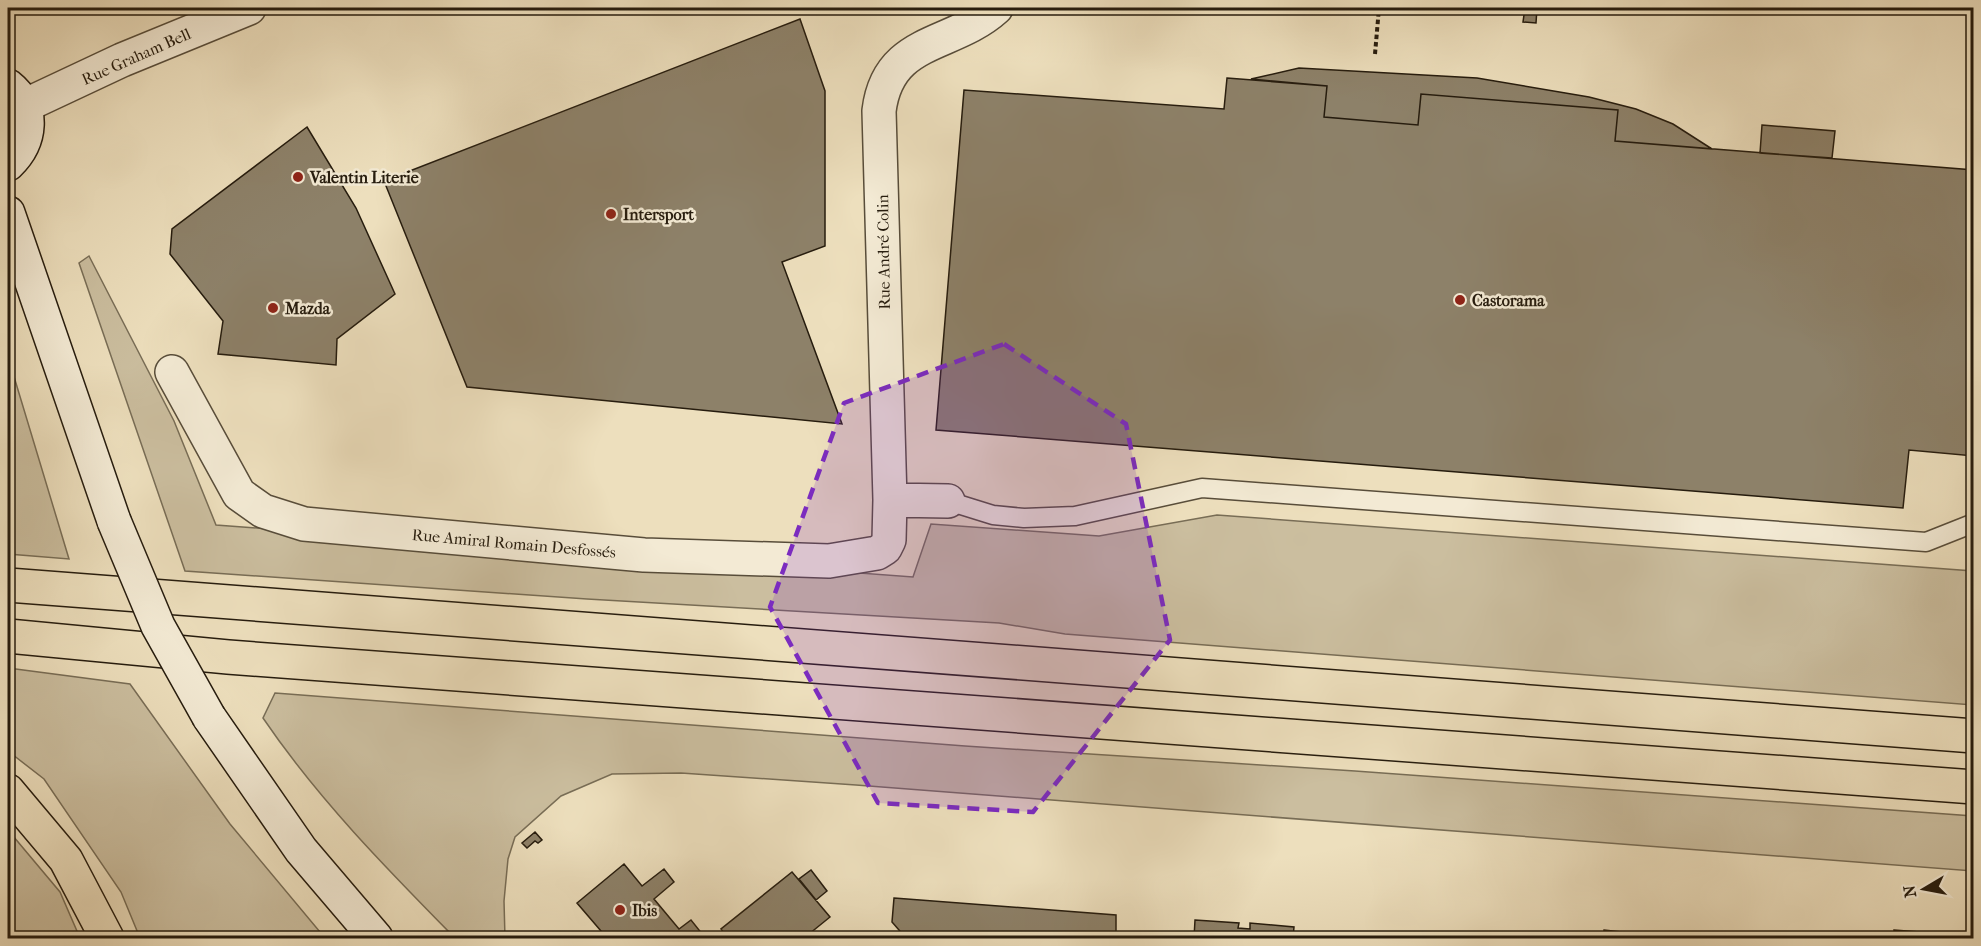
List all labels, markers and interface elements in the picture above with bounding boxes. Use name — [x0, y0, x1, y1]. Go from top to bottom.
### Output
street label: Rue Graham Bell — [79, 24, 194, 89]
place label: Valentin Literie — [309, 168, 419, 187]
marker: Valentin Literie — [291, 170, 305, 184]
street label: Rue André Colin — [873, 194, 894, 310]
place label: Intersport — [623, 205, 694, 225]
marker: Intersport — [604, 207, 618, 221]
place label: Castorama — [1472, 291, 1545, 310]
marker: Castorama — [1453, 293, 1467, 307]
place label: Mazda — [284, 299, 331, 318]
marker: Mazda — [266, 301, 280, 315]
street label: Rue Amiral Romain Desfossés — [411, 525, 617, 562]
north arrow — [1894, 859, 1954, 919]
text: N — [1899, 883, 1920, 899]
place label: Ibis — [632, 901, 657, 920]
marker: Ibis — [613, 903, 627, 917]

